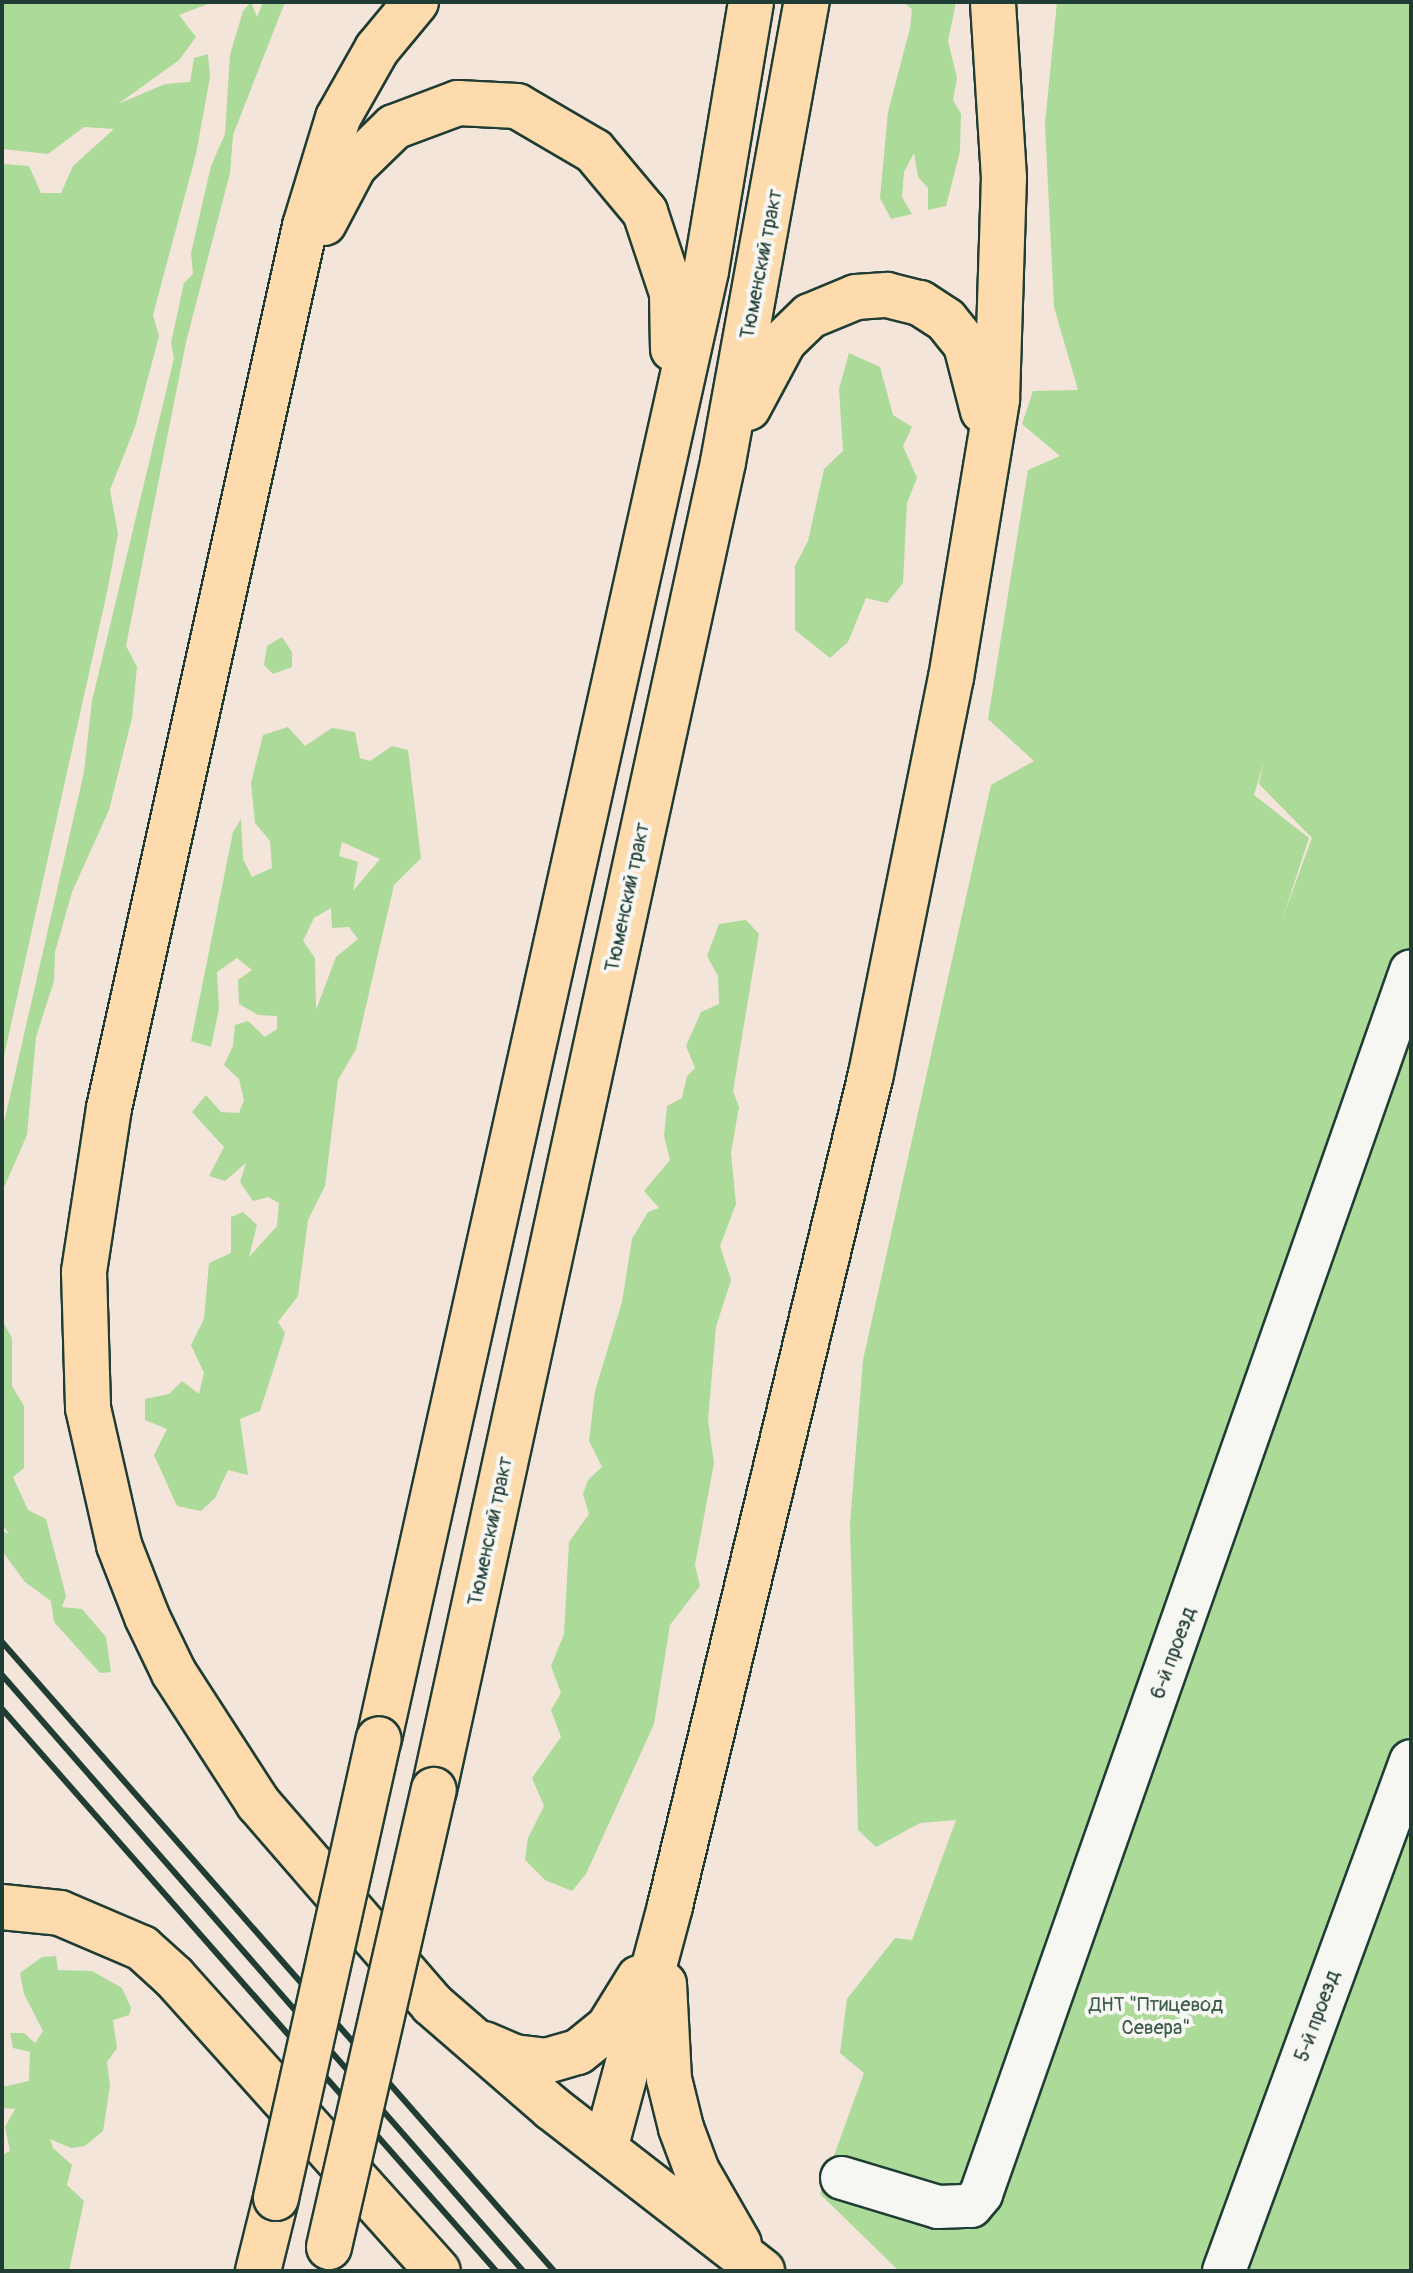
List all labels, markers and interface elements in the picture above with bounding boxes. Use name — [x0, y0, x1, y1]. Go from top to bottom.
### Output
street label: Тюменский тракт — [735, 187, 787, 341]
street label: Тюменский тракт — [599, 820, 655, 974]
street label: Тюменский тракт — [462, 1454, 518, 1608]
street label: 6-й проезд — [1145, 1604, 1201, 1702]
street label: 5-й проезд — [1289, 1967, 1345, 2065]
park label: ДНТ "Птицевод Севера" — [1089, 1993, 1223, 2040]

